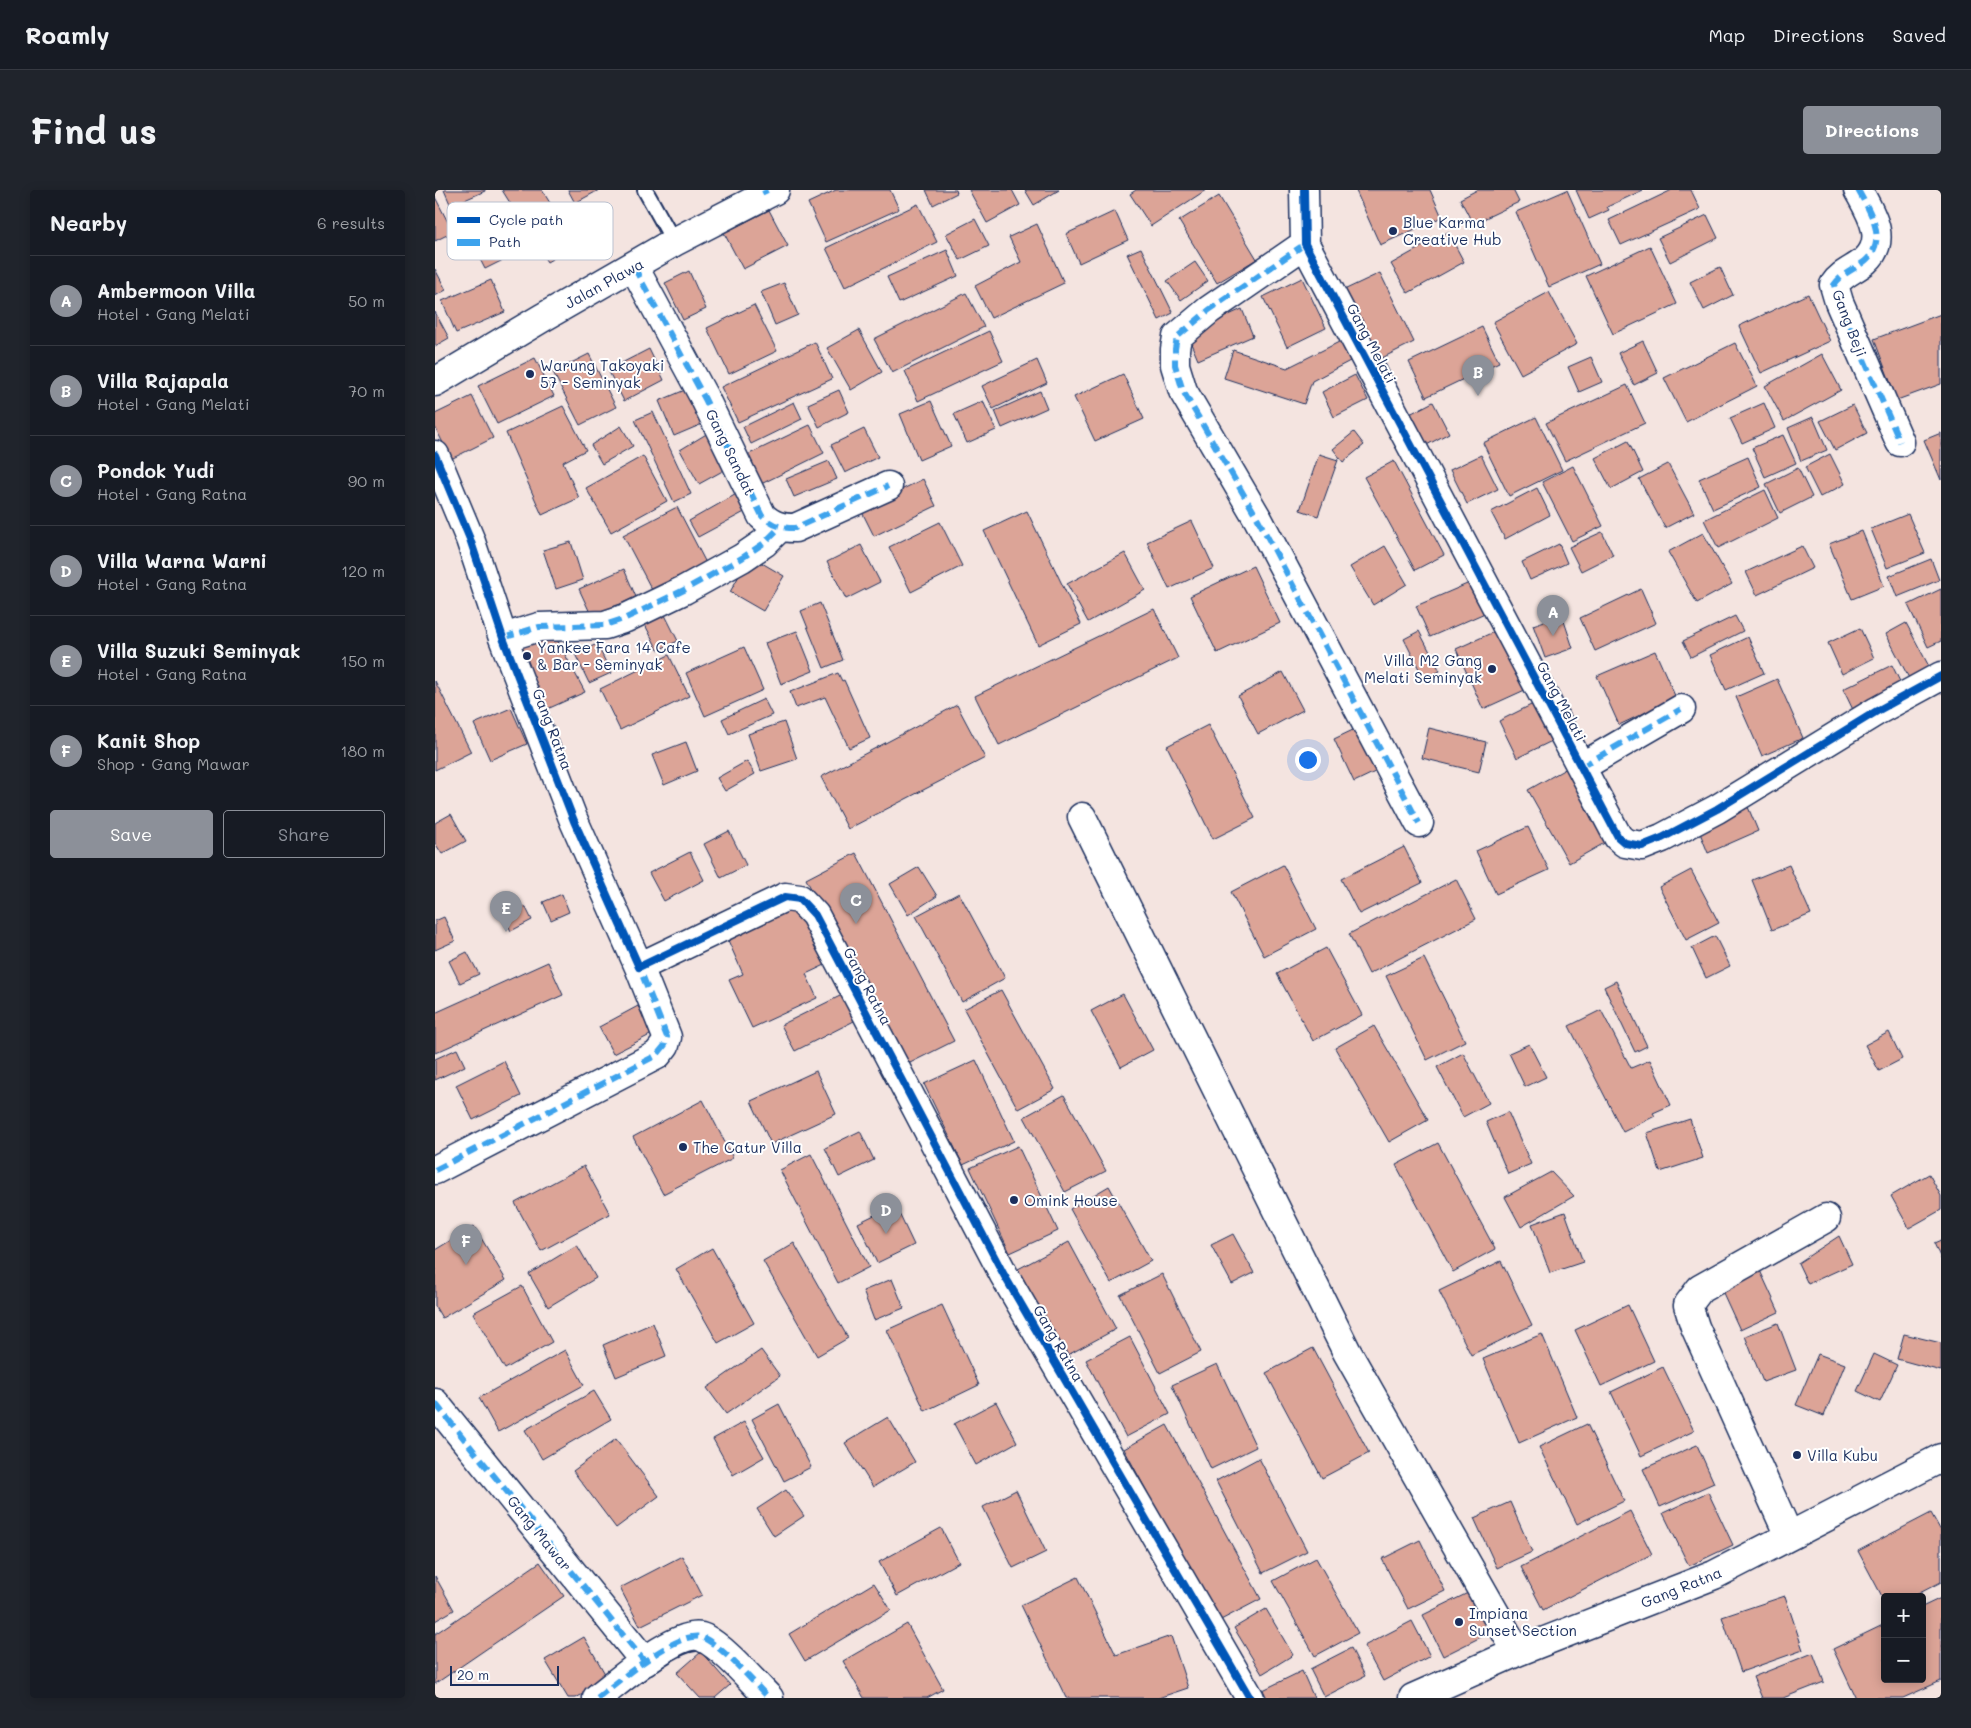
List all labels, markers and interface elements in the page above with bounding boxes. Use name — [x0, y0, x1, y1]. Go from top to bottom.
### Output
text: Roamly — [25, 19, 109, 50]
text: Map — [1708, 23, 1745, 47]
text: Directions — [1773, 23, 1865, 47]
text: Saved — [1893, 23, 1946, 47]
button: Directions — [1803, 106, 1941, 154]
text: Find us — [30, 107, 157, 153]
legend — [447, 202, 613, 260]
text: Nearby — [50, 209, 127, 236]
text: Cycle path — [489, 210, 563, 229]
text: 6 results — [317, 212, 385, 233]
place label: Blue Karma Creative Hub — [1403, 212, 1502, 249]
marker: Blue Karma Creative Hub — [1387, 225, 1399, 237]
text: Path — [489, 232, 520, 251]
street label: Jalan Plawa — [561, 253, 647, 313]
text: Ambermoon Villa — [97, 278, 255, 303]
street label: Gang Beji — [1828, 287, 1872, 359]
text: A — [60, 290, 72, 311]
text: 50 m — [348, 290, 385, 311]
street label: Gang Melati — [1343, 300, 1401, 386]
text: Hotel · Gang Melati — [97, 303, 250, 324]
place label: Warung Takoyaki 57 - Seminyak — [540, 355, 664, 392]
pin: B — [1462, 355, 1494, 396]
text: Villa Rajapala — [97, 368, 229, 393]
marker: Warung Takoyaki 57 - Seminyak — [524, 368, 536, 380]
text: B — [61, 380, 71, 401]
text: 70 m — [348, 380, 385, 401]
text: Hotel · Gang Melati — [97, 393, 250, 414]
street label: Gang Sandat — [701, 405, 761, 499]
text: Pondok Yudi — [97, 458, 215, 483]
text: C — [60, 470, 72, 491]
text: 90 m — [348, 470, 385, 491]
text: Hotel · Gang Ratna — [97, 483, 247, 504]
text: Villa Warna Warni — [97, 548, 267, 573]
text: D — [60, 560, 72, 581]
text: 120 m — [341, 560, 385, 581]
text: Hotel · Gang Ratna — [97, 573, 247, 594]
pin: A — [1537, 595, 1569, 636]
place label: Yankee Fara 14 Cafe & Bar - Seminyak — [537, 637, 691, 674]
text: Villa Suzuki Seminyak — [97, 638, 301, 663]
text: E — [61, 650, 71, 671]
text: 150 m — [341, 650, 385, 671]
marker: Yankee Fara 14 Cafe & Bar - Seminyak — [521, 650, 533, 662]
place label: Villa M2 Gang Melati Seminyak — [1364, 650, 1482, 687]
street label: Gang Melati — [1533, 658, 1591, 744]
text: Hotel · Gang Ratna — [97, 663, 247, 684]
marker: Villa M2 Gang Melati Seminyak — [1486, 663, 1498, 675]
street label: Gang Ratna — [528, 686, 578, 772]
text: Kanit Shop — [97, 728, 200, 753]
text: F — [61, 740, 71, 761]
text: 180 m — [340, 740, 385, 761]
your location — [1295, 747, 1321, 773]
text: Shop · Gang Mawar — [97, 753, 250, 774]
button: Save — [50, 810, 213, 858]
button: Share — [223, 810, 385, 858]
pin: C — [840, 883, 872, 924]
pin: E — [490, 891, 522, 932]
street label: Gang Ratna — [839, 944, 897, 1028]
place label: The Catur Villa — [693, 1137, 802, 1157]
marker: The Catur Villa — [677, 1141, 689, 1153]
place label: Omink House — [1024, 1190, 1118, 1210]
pin: D — [870, 1193, 902, 1234]
marker: Omink House — [1008, 1194, 1020, 1206]
pin: F — [450, 1224, 482, 1265]
street label: Gang Ratna — [1029, 1301, 1089, 1385]
place label: Villa Kubu — [1807, 1445, 1878, 1465]
marker: Villa Kubu — [1791, 1449, 1803, 1461]
street label: Gang Mawar — [503, 1491, 577, 1575]
street label: Gang Ratna — [1638, 1562, 1724, 1612]
map controls — [1881, 1593, 1926, 1683]
button: + — [1881, 1593, 1926, 1638]
place label: Impiana Sunset Section — [1469, 1603, 1577, 1640]
marker: Impiana Sunset Section — [1453, 1616, 1465, 1628]
button: − — [1881, 1638, 1926, 1683]
scale bar — [450, 1663, 559, 1686]
text: 20 m — [457, 1665, 489, 1684]

